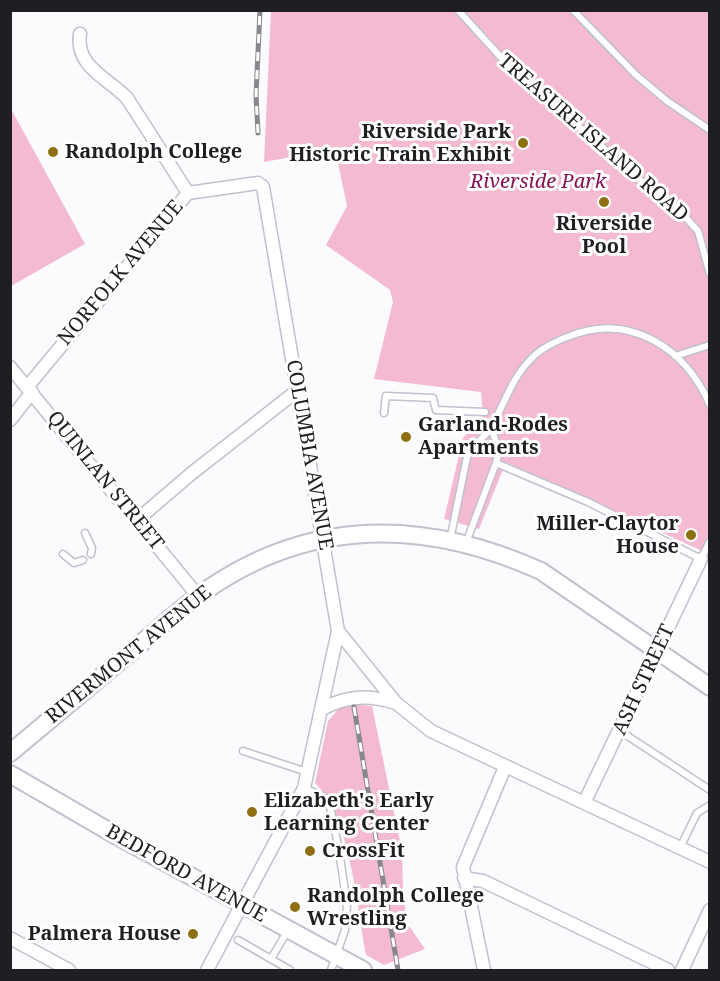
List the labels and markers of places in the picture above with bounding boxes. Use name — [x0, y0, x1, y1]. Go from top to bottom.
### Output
place label: Riverside Park Historic Train Exhibit — [289, 120, 511, 167]
marker: Riverside Park Historic Train Exhibit — [516, 136, 530, 150]
place label: Randolph College — [65, 140, 242, 164]
marker: Randolph College — [46, 145, 60, 159]
marker: Riverside Pool — [597, 195, 611, 209]
place label: Riverside Pool — [556, 212, 652, 259]
place label: Garland-Rodes Apartments — [418, 413, 568, 460]
marker: Garland-Rodes Apartments — [399, 430, 413, 444]
place label: Miller-Claytor House — [536, 512, 679, 559]
marker: Miller-Claytor House — [684, 528, 698, 542]
place label: Elizabeth's Early Learning Center — [264, 789, 434, 836]
marker: Elizabeth's Early Learning Center — [245, 805, 259, 819]
place label: CrossFit — [322, 839, 405, 863]
marker: CrossFit — [303, 844, 317, 858]
place label: Randolph College Wrestling — [307, 884, 484, 931]
marker: Randolph College Wrestling — [288, 900, 302, 914]
place label: Palmera House — [28, 922, 181, 946]
marker: Palmera House — [186, 927, 200, 941]

